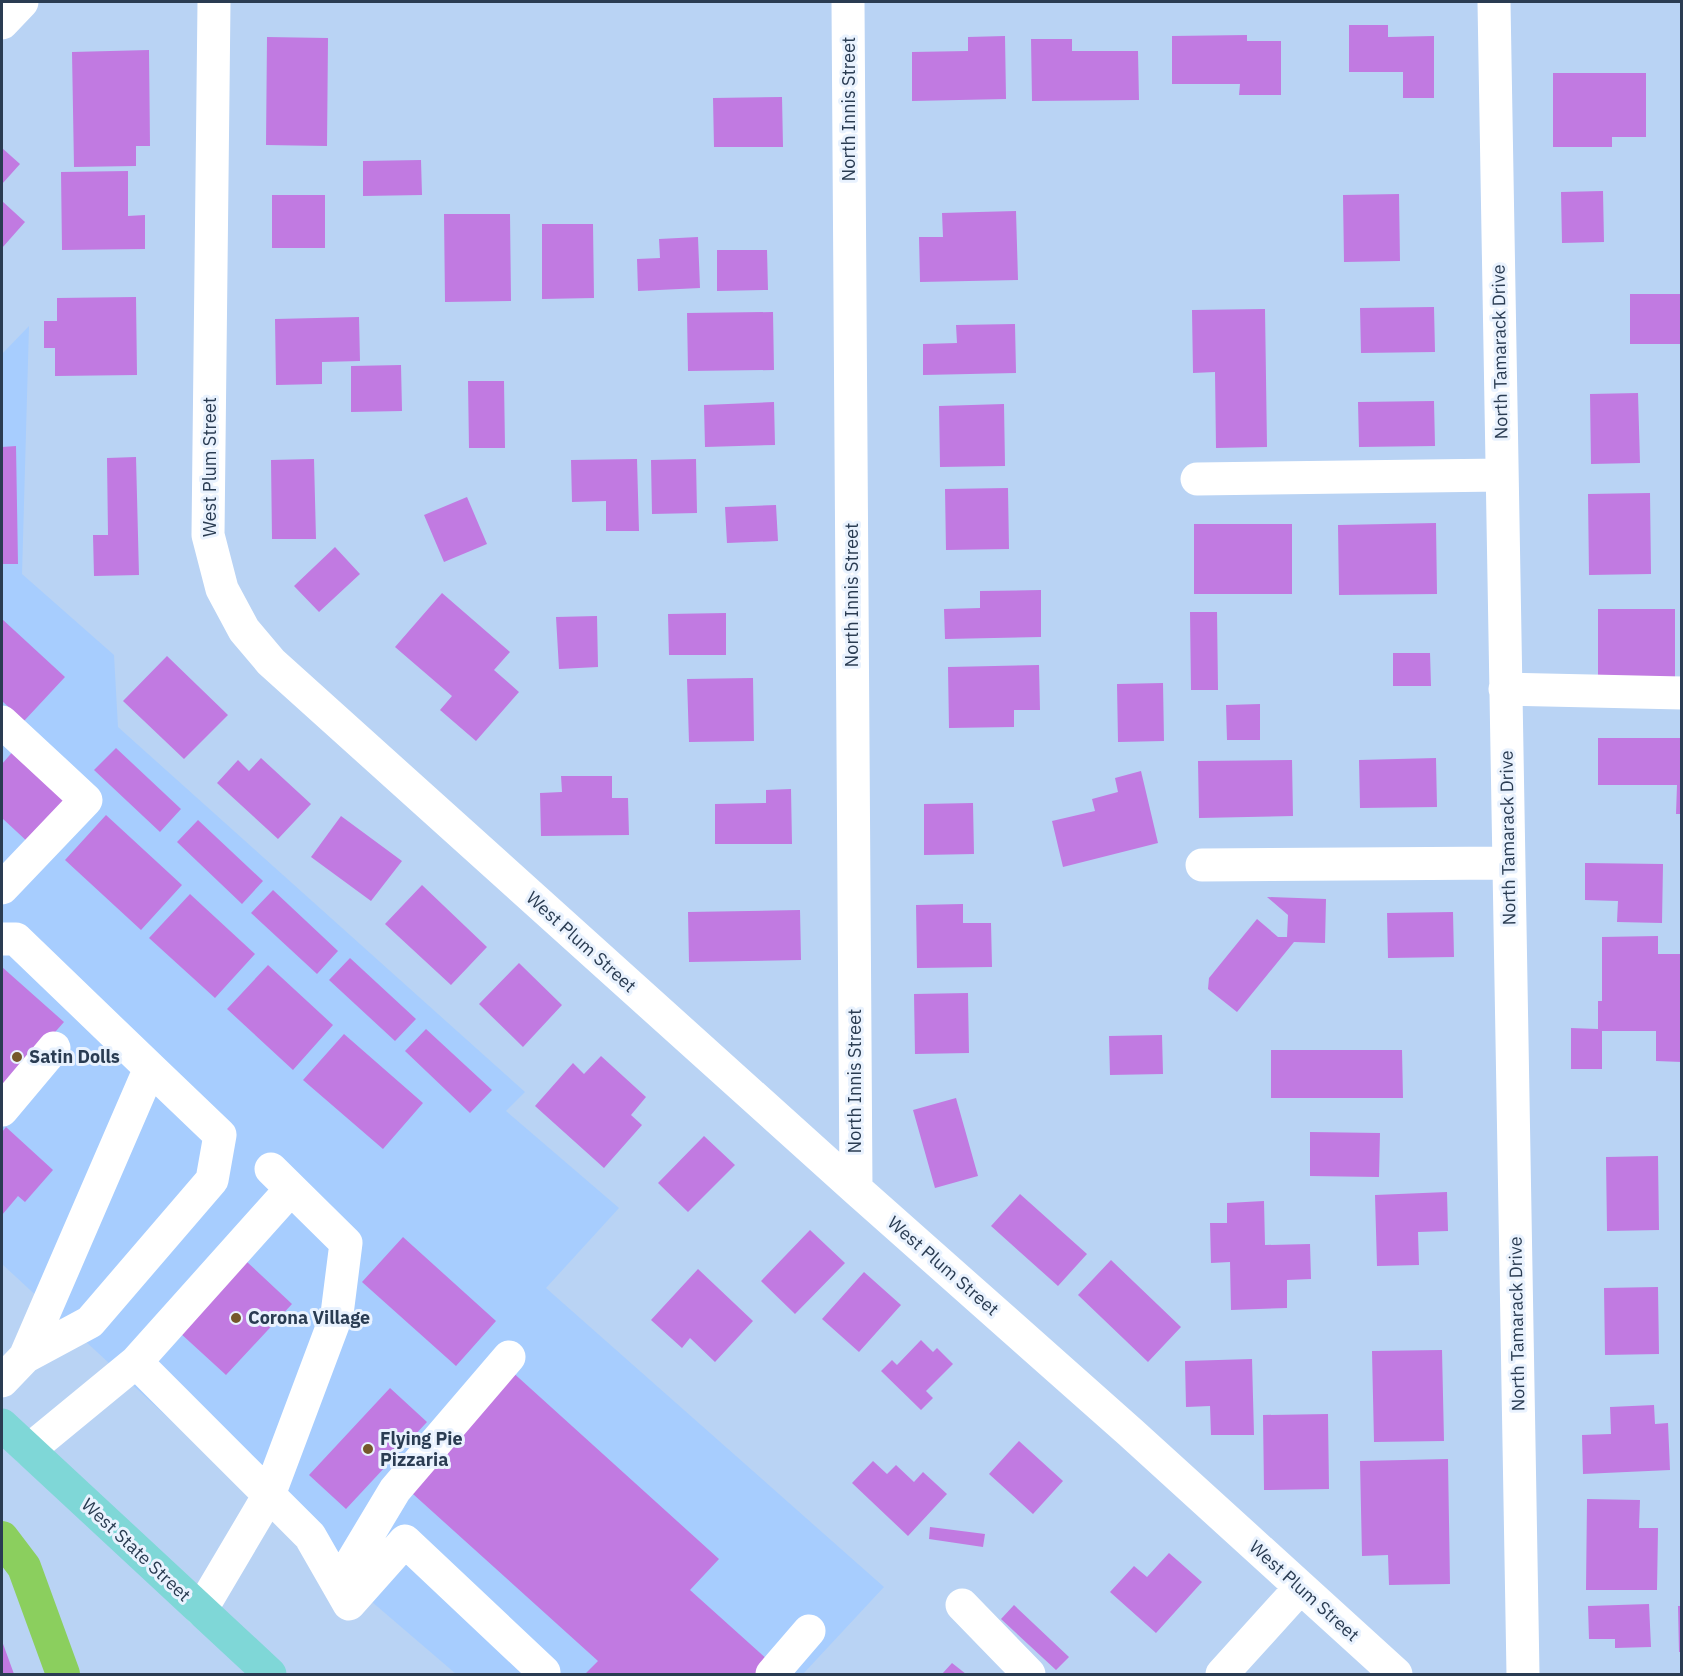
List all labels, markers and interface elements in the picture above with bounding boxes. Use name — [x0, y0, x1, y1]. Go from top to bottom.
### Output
street label: North Innis Street — [837, 37, 860, 181]
street label: North Tamarack Drive — [1486, 264, 1513, 440]
street label: West Plum Street — [198, 397, 221, 537]
street label: North Innis Street — [840, 523, 863, 667]
street label: North Tamarack Drive — [1494, 750, 1521, 926]
street label: West Plum Street — [522, 886, 641, 997]
street label: North Innis Street — [843, 1009, 866, 1153]
place label: Satin Dolls — [29, 1045, 120, 1068]
marker: Satin Dolls — [10, 1050, 24, 1064]
street label: West Plum Street — [883, 1211, 1004, 1320]
street label: North Tamarack Drive — [1503, 1236, 1530, 1412]
place label: Corona Village — [248, 1306, 370, 1329]
marker: Corona Village — [229, 1311, 243, 1325]
place label: Flying Pie Pizzaria — [380, 1427, 463, 1471]
marker: Flying Pie Pizzaria — [361, 1442, 375, 1456]
street label: West State Street — [77, 1493, 196, 1606]
street label: West Plum Street — [1245, 1535, 1364, 1646]

